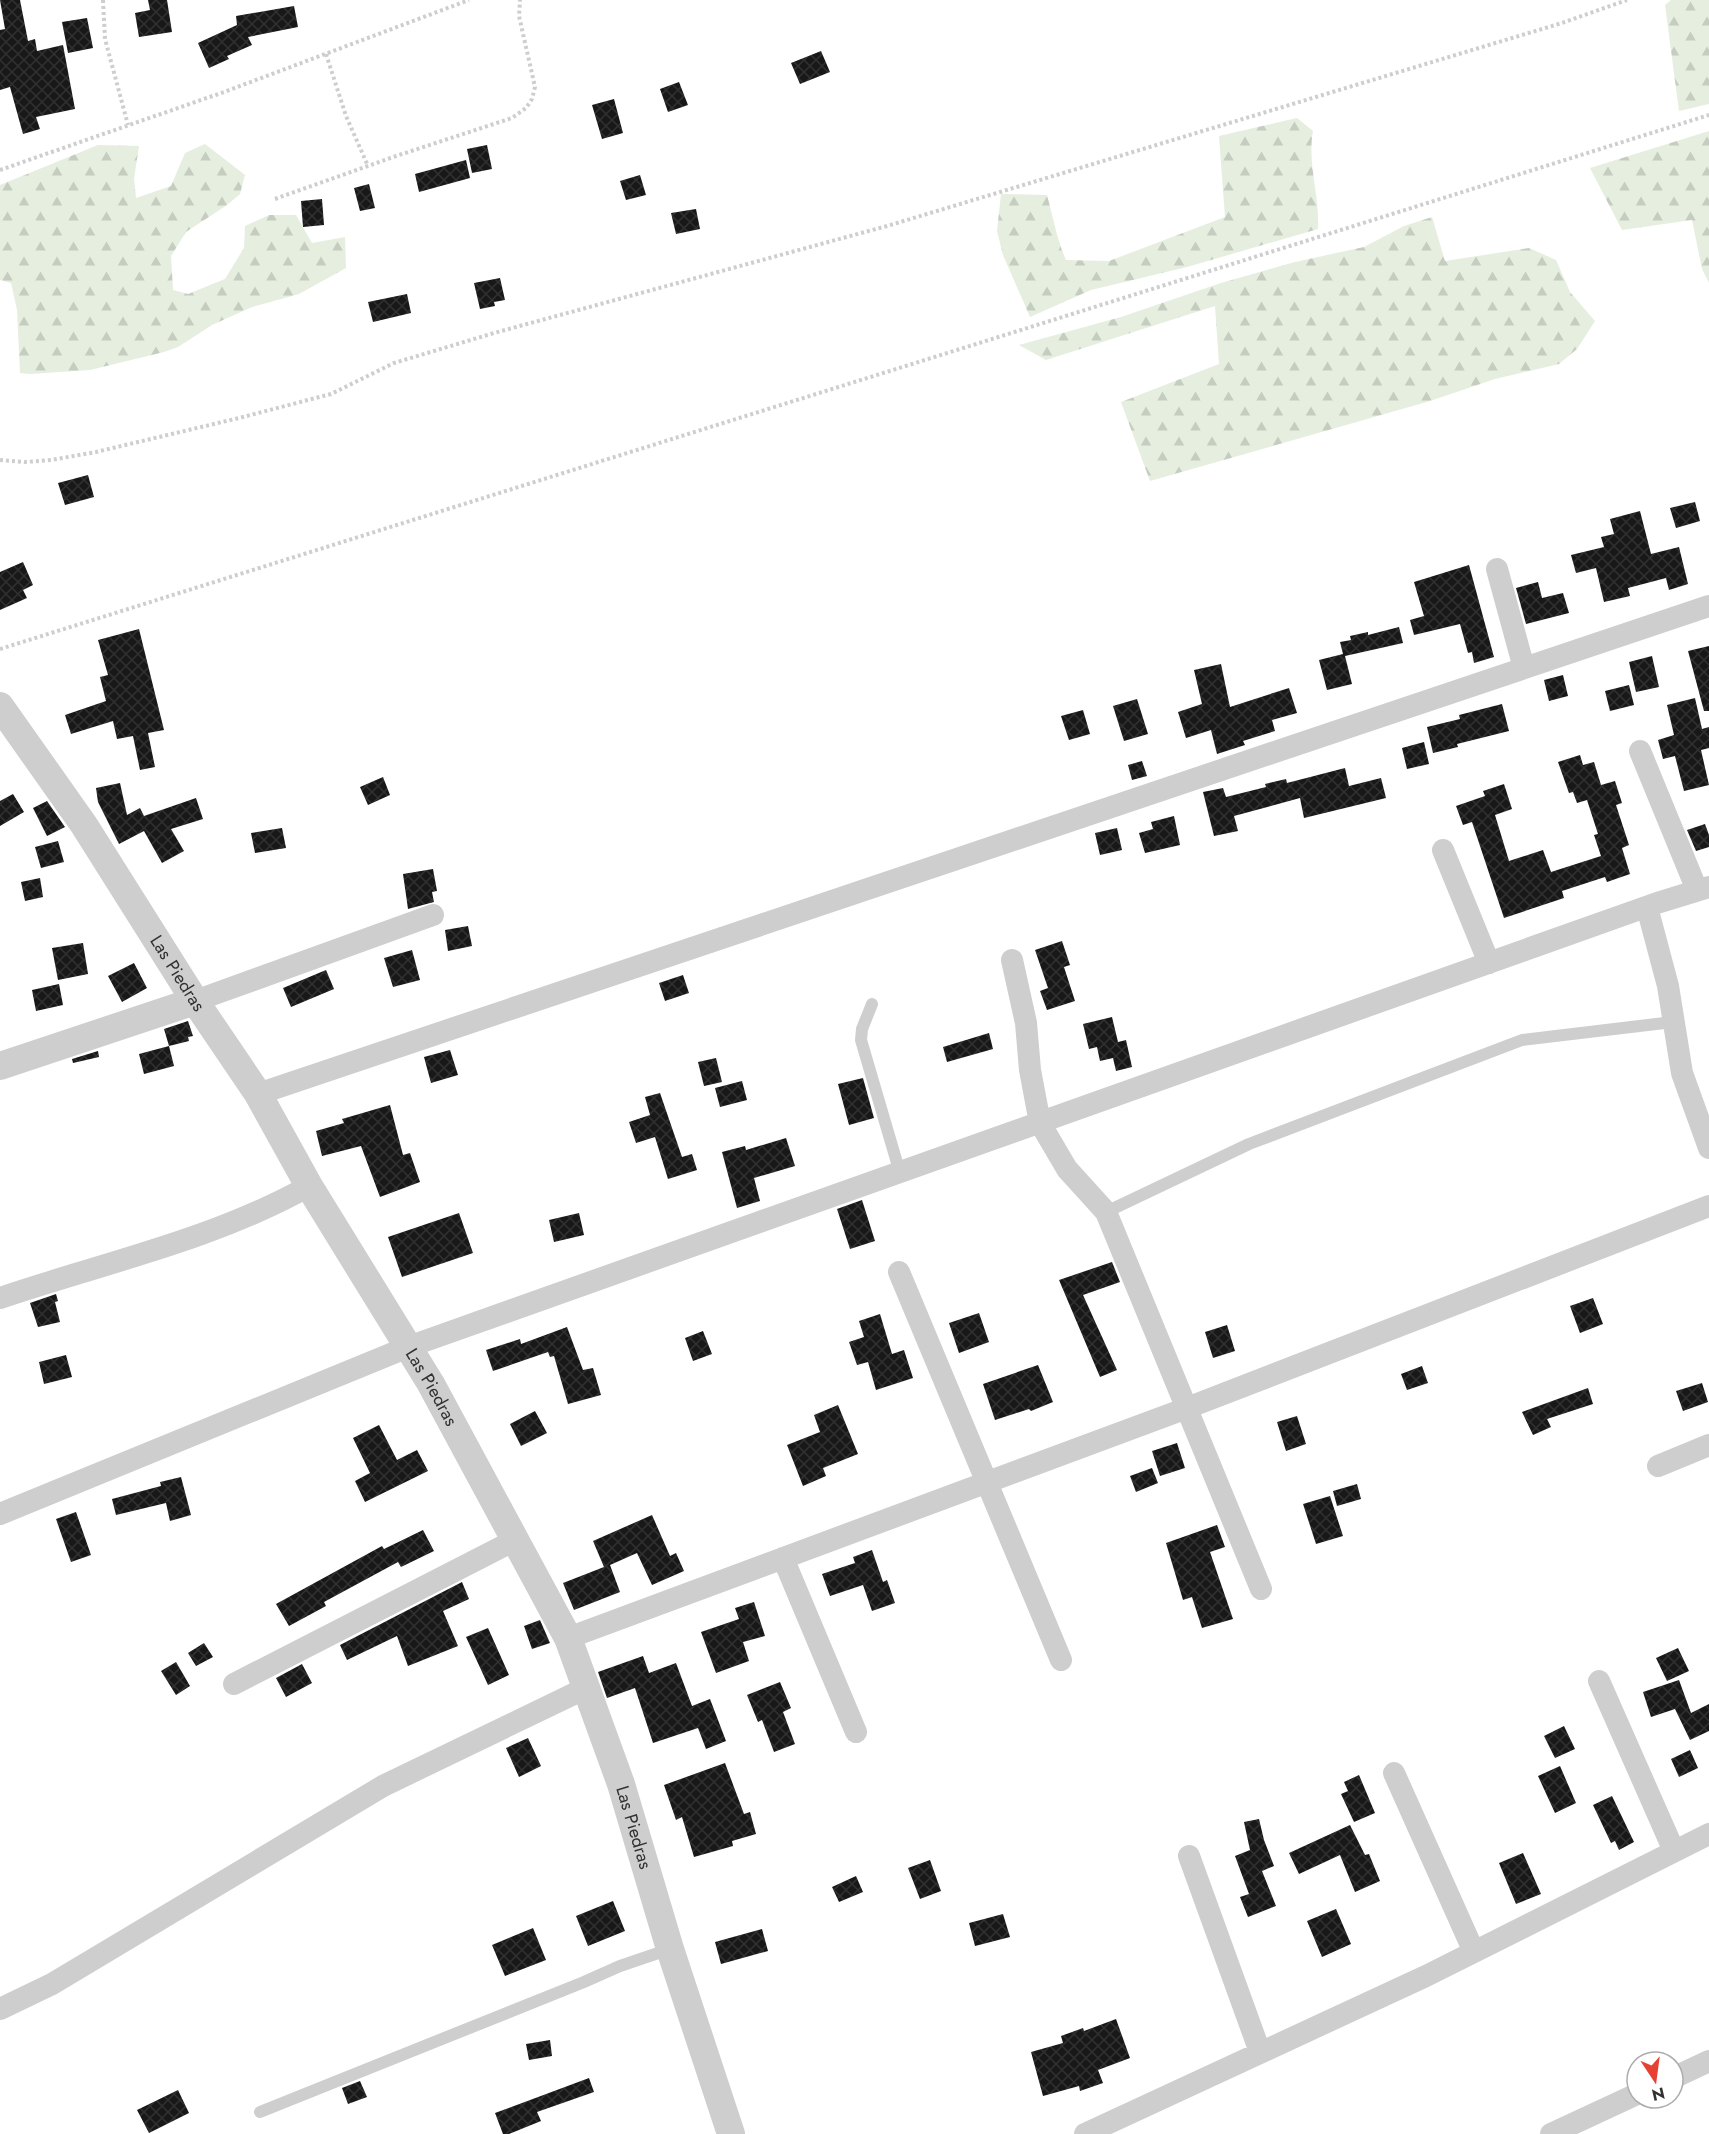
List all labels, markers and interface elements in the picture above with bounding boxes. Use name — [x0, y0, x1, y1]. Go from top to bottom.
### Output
street label: Las Piedras — [144, 930, 211, 1017]
street label: Las Piedras — [399, 1343, 464, 1431]
street label: Las Piedras — [609, 1783, 659, 1872]
north arrow — [1625, 2050, 1685, 2110]
text: N — [1649, 2081, 1667, 2107]

